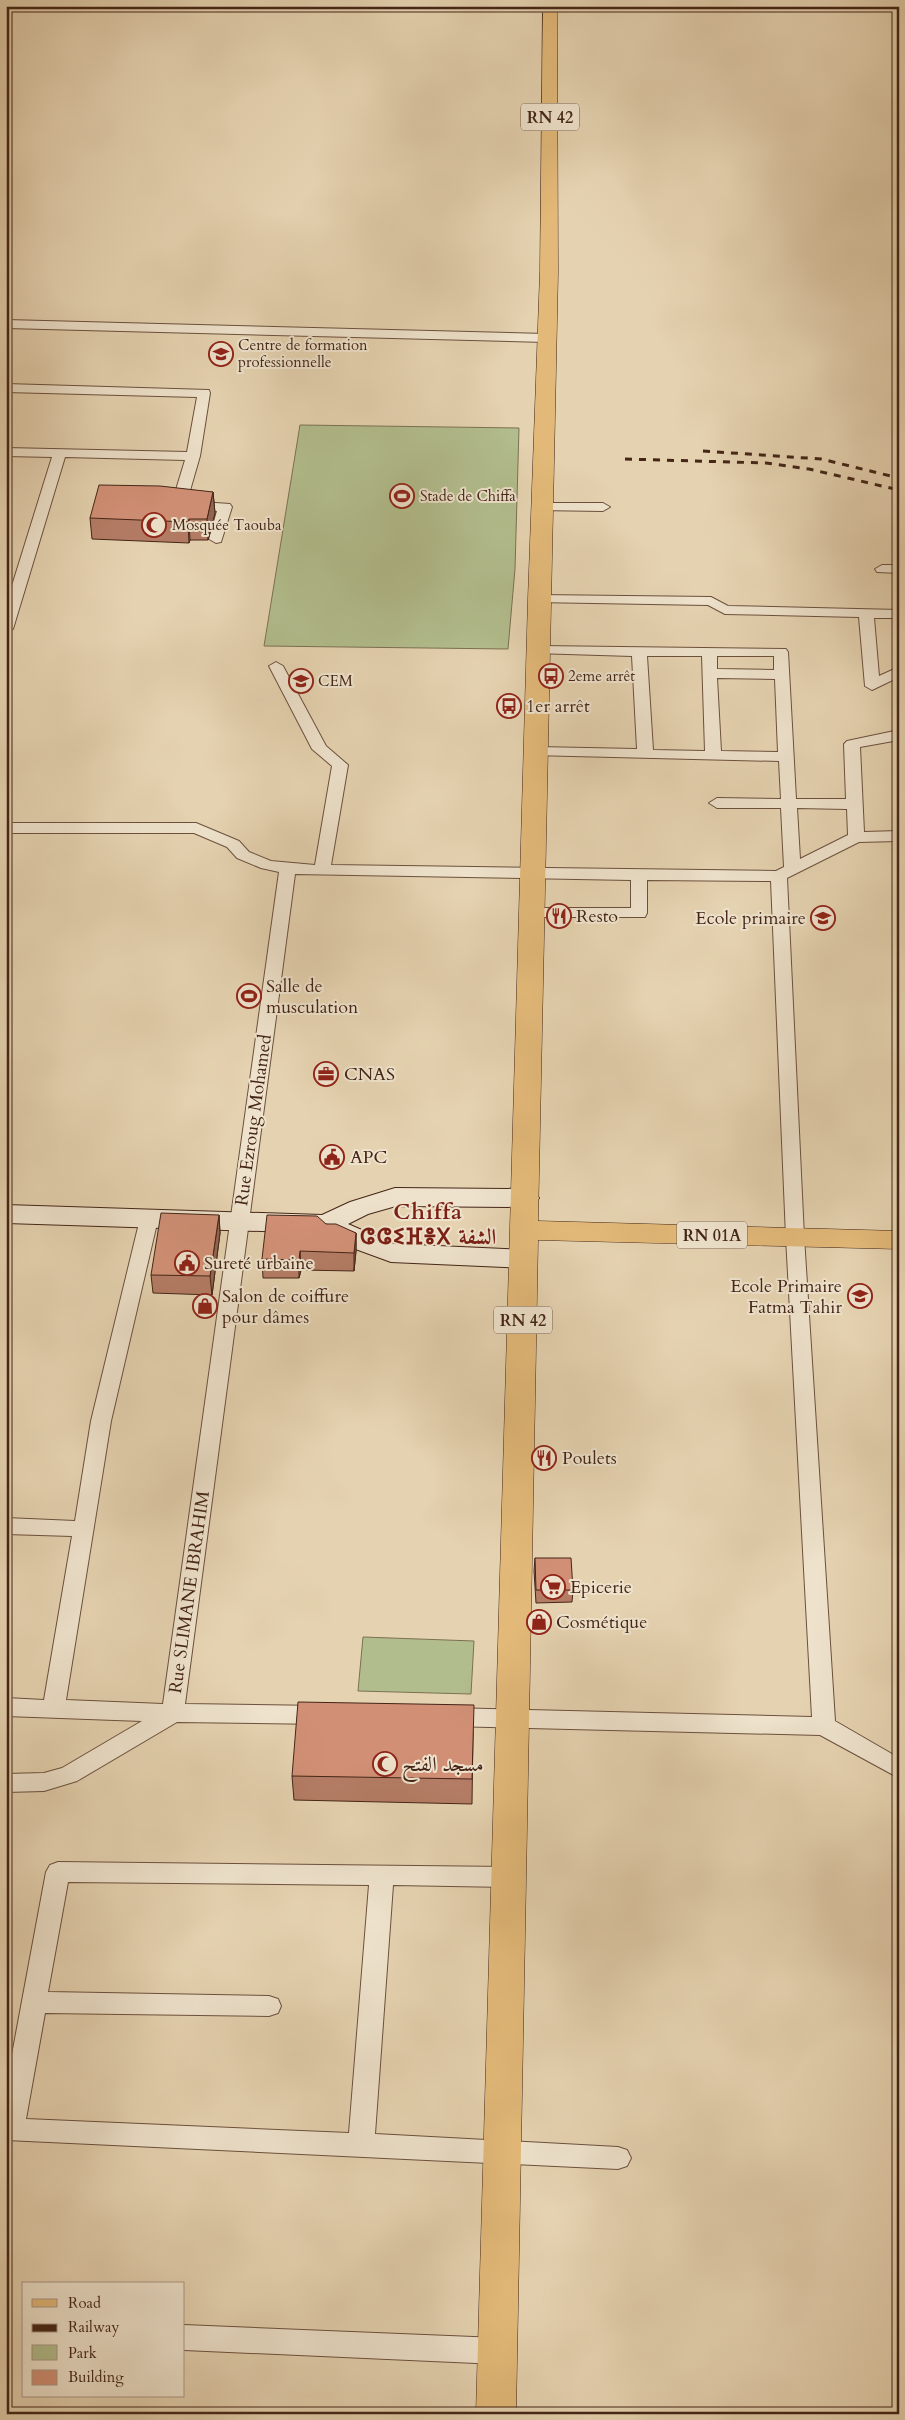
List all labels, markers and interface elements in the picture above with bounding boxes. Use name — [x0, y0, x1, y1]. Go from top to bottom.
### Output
road number: RN 42 — [521, 104, 579, 130]
place label: Centre de formation professionnelle — [238, 335, 368, 372]
school or university icon: Centre de formation professionnelle — [208, 341, 234, 367]
sports icon: Stade de Chiffa — [389, 483, 415, 509]
place label: Stade de Chiffa — [420, 486, 516, 506]
mosque icon: Mosquée Taouba — [141, 512, 167, 538]
place label: Mosquée Taouba — [172, 515, 282, 535]
bus stop icon: 2eme arrêt — [538, 663, 564, 689]
place label: 2eme arrêt — [568, 666, 635, 686]
school or university icon: CEM — [288, 668, 314, 694]
place label: CEM — [318, 671, 353, 691]
bus stop icon: 1er arrêt — [496, 693, 522, 719]
place label: 1er arrêt — [526, 694, 590, 719]
restaurant icon: Resto — [546, 903, 572, 929]
place label: Resto — [576, 904, 618, 929]
school or university icon: Ecole primaire — [810, 905, 836, 931]
place label: Ecole primaire — [695, 906, 806, 931]
place label: Salle de musculation — [266, 974, 359, 1020]
sports icon: Salle de musculation — [236, 983, 262, 1009]
street label: Rue Ezroug Mohamed — [229, 1032, 278, 1207]
office icon: CNAS — [313, 1061, 339, 1087]
place label: CNAS — [344, 1062, 395, 1087]
public building icon: APC — [319, 1144, 345, 1170]
place label: APC — [350, 1145, 387, 1170]
district label: Chiffa ⵛⵛⵉⴼⴻⵝ الشفة — [360, 1197, 496, 1252]
road number: RN 01A — [677, 1222, 747, 1248]
public building icon: Sureté urbaine — [174, 1250, 200, 1276]
place label: Sureté urbaine — [204, 1251, 314, 1276]
place label: Ecole Primaire Fatma Tahir — [730, 1274, 842, 1320]
school or university icon: Ecole Primaire Fatma Tahir — [847, 1283, 873, 1309]
place label: Salon de coiffure pour dâmes — [222, 1284, 349, 1330]
shop icon: Salon de coiffure pour dâmes — [192, 1293, 218, 1319]
road number: RN 42 — [494, 1306, 552, 1334]
restaurant icon: Poulets — [531, 1445, 557, 1471]
place label: Poulets — [562, 1446, 617, 1471]
street label: Rue SLIMANE IBRAHIM — [163, 1489, 216, 1695]
supermarket icon: Epicerie — [540, 1574, 566, 1600]
place label: Epicerie — [570, 1575, 632, 1600]
shop icon: Cosmétique — [526, 1609, 552, 1635]
place label: Cosmétique — [556, 1610, 647, 1635]
place label: مسجد الفتح — [402, 1750, 484, 1783]
mosque icon: مسجد الفتح — [372, 1751, 398, 1777]
legend — [22, 2282, 185, 2398]
text: Road — [68, 2293, 101, 2313]
text: Railway — [68, 2317, 119, 2337]
text: Park — [68, 2343, 97, 2363]
text: Building — [68, 2367, 124, 2387]

